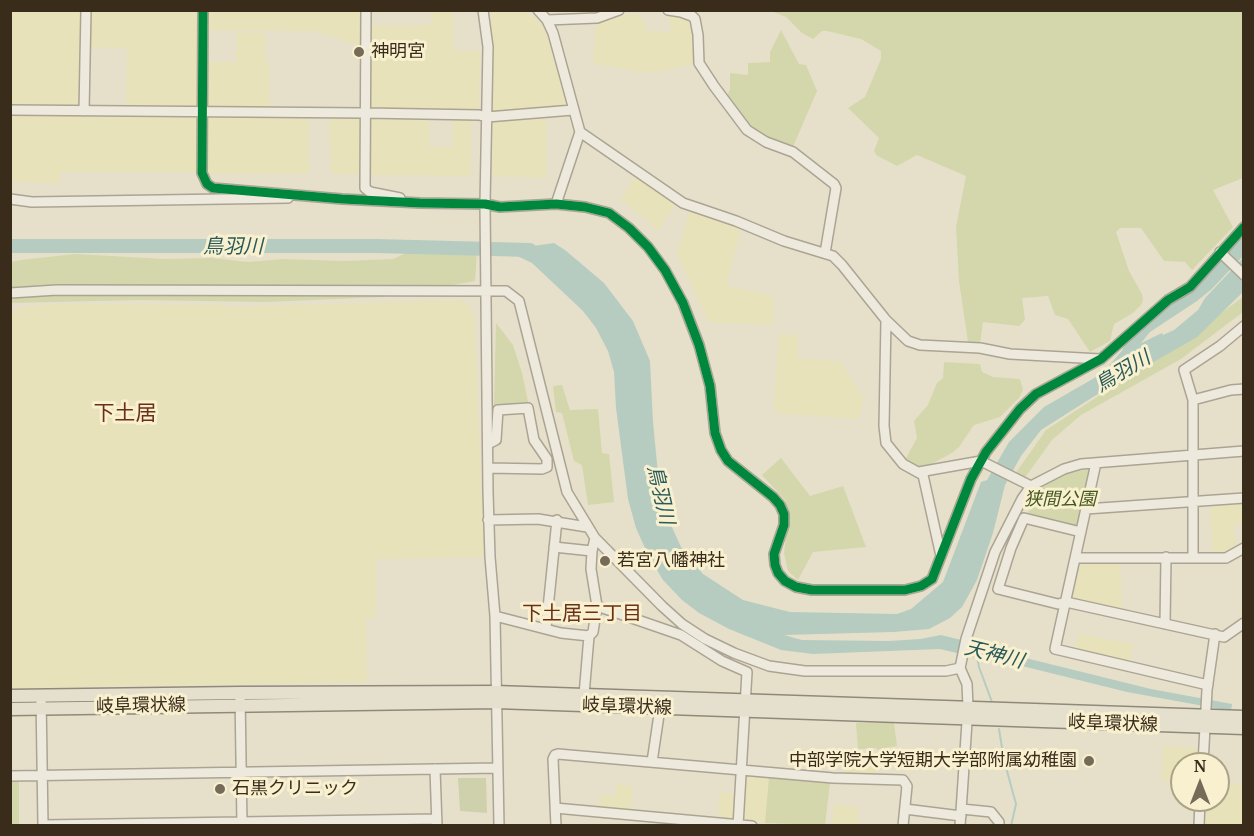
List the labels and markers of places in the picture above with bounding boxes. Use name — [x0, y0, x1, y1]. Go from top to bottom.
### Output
place label: 神明宮 — [371, 41, 425, 63]
marker: 神明宮 — [352, 45, 366, 59]
place label: 若宮八幡神社 — [617, 550, 725, 572]
marker: 若宮八幡神社 — [598, 554, 612, 568]
place label: 中部学院大学短期大学部附属幼稚園 — [789, 750, 1077, 772]
marker: 中部学院大学短期大学部附属幼稚園 — [1082, 754, 1096, 768]
place label: 石黒クリニック — [232, 778, 358, 800]
marker: 石黒クリニック — [213, 782, 227, 796]

